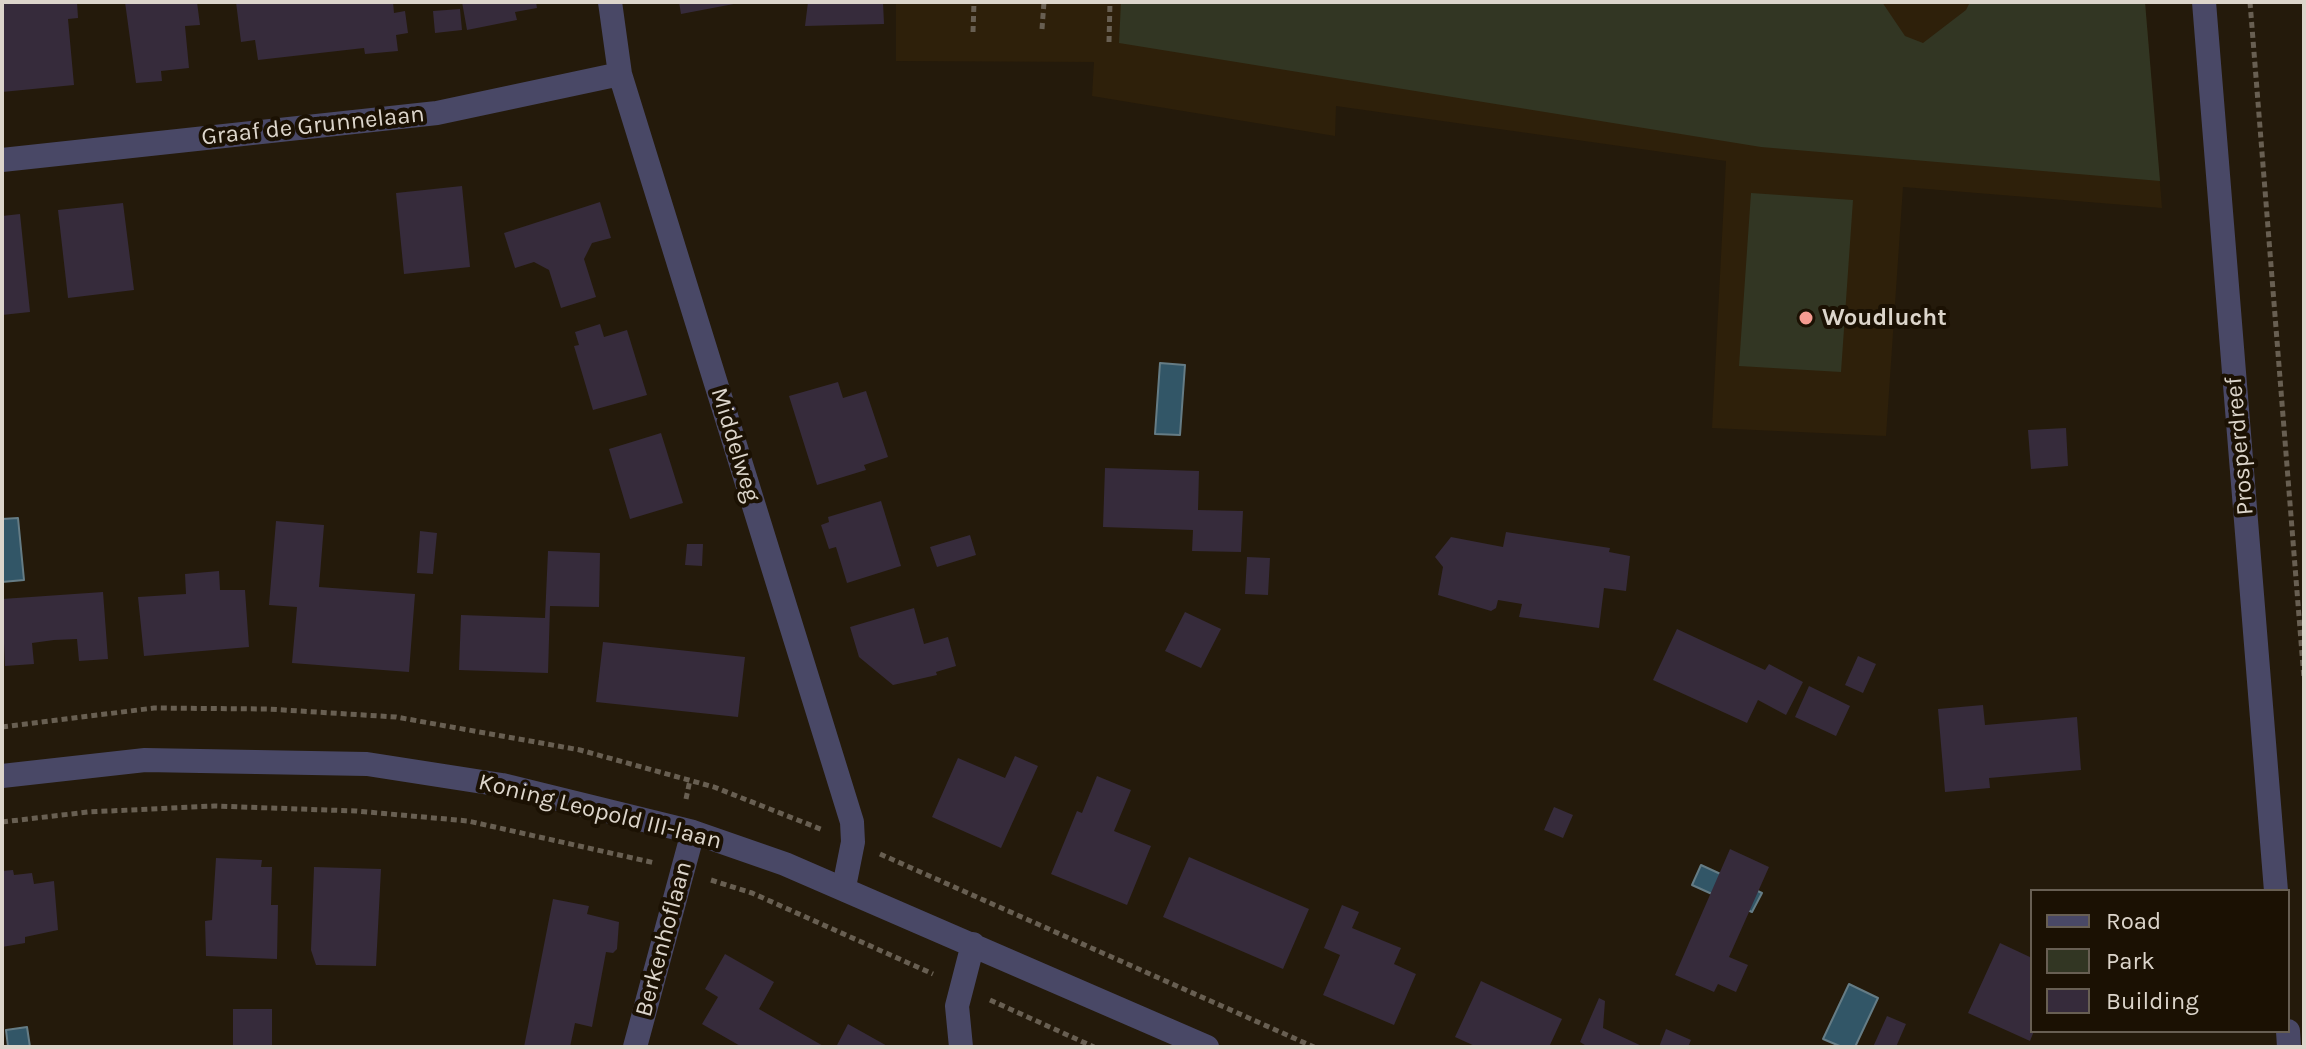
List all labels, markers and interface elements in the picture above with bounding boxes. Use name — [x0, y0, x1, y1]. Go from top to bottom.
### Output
street label: Graaf de Grunnelaan — [200, 100, 426, 152]
place label: Woudlucht — [1822, 304, 1947, 332]
marker: Woudlucht — [1797, 309, 1815, 327]
street label: Prosperdreef — [2220, 376, 2260, 516]
street label: Middelweg — [704, 384, 766, 506]
street label: Koning Leopold III-laan — [475, 768, 725, 856]
street label: Berkenhoflaan — [629, 858, 699, 1020]
legend — [2030, 889, 2290, 1033]
text: Road — [2106, 907, 2161, 935]
text: Park — [2106, 947, 2155, 975]
text: Building — [2106, 987, 2199, 1015]

